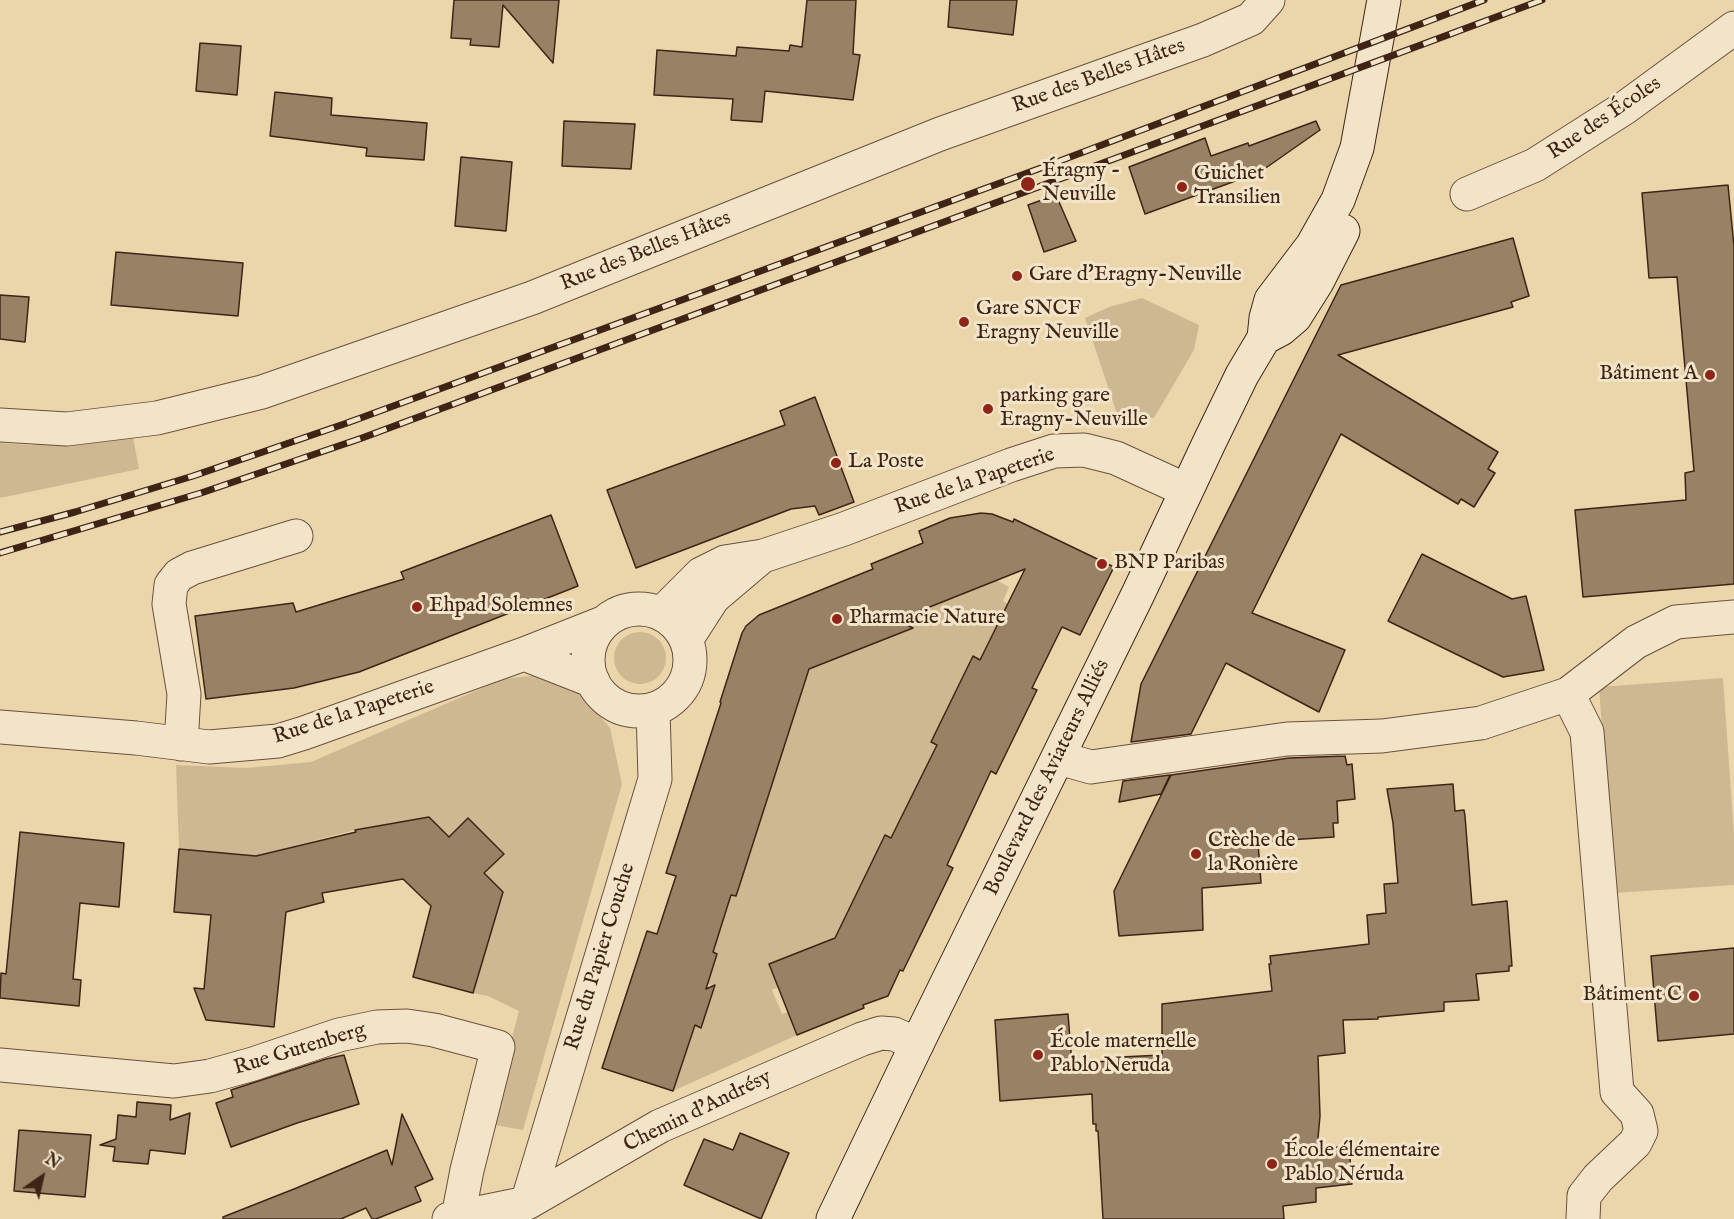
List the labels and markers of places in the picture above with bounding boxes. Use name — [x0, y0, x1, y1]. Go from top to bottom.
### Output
place label: Éragny - Neuville — [1042, 159, 1120, 209]
place label: Guichet Transilien — [1194, 162, 1281, 212]
marker: Éragny - Neuville — [1019, 175, 1037, 193]
marker: Guichet Transilien — [1175, 180, 1189, 194]
place label: Gare d'Eragny-Neuville — [1029, 263, 1242, 289]
marker: Gare d'Eragny-Neuville — [1010, 269, 1024, 283]
place label: Gare SNCF Eragny Neuville — [976, 297, 1119, 347]
marker: Gare SNCF Eragny Neuville — [957, 315, 971, 329]
place label: Bâtiment A — [1599, 362, 1698, 388]
marker: Bâtiment A — [1703, 368, 1717, 382]
place label: parking gare Eragny-Neuville — [1000, 384, 1148, 434]
marker: parking gare Eragny-Neuville — [981, 402, 995, 416]
place label: La Poste — [848, 450, 924, 476]
marker: La Poste — [829, 456, 843, 470]
place label: BNP Paribas — [1114, 551, 1225, 577]
marker: BNP Paribas — [1095, 557, 1109, 571]
place label: Ehpad Solemnes — [429, 594, 573, 620]
marker: Ehpad Solemnes — [410, 600, 424, 614]
place label: Pharmacie Nature — [849, 606, 1005, 632]
marker: Pharmacie Nature — [830, 612, 844, 626]
place label: Crèche de la Ronière — [1208, 829, 1298, 879]
marker: Crèche de la Ronière — [1189, 847, 1203, 861]
place label: Bâtiment C — [1582, 983, 1682, 1009]
marker: Bâtiment C — [1687, 989, 1701, 1003]
place label: École maternelle Pablo Neruda — [1050, 1030, 1196, 1080]
marker: École maternelle Pablo Neruda — [1031, 1048, 1045, 1062]
place label: École élémentaire Pablo Néruda — [1284, 1139, 1440, 1189]
marker: École élémentaire Pablo Néruda — [1265, 1157, 1279, 1171]

